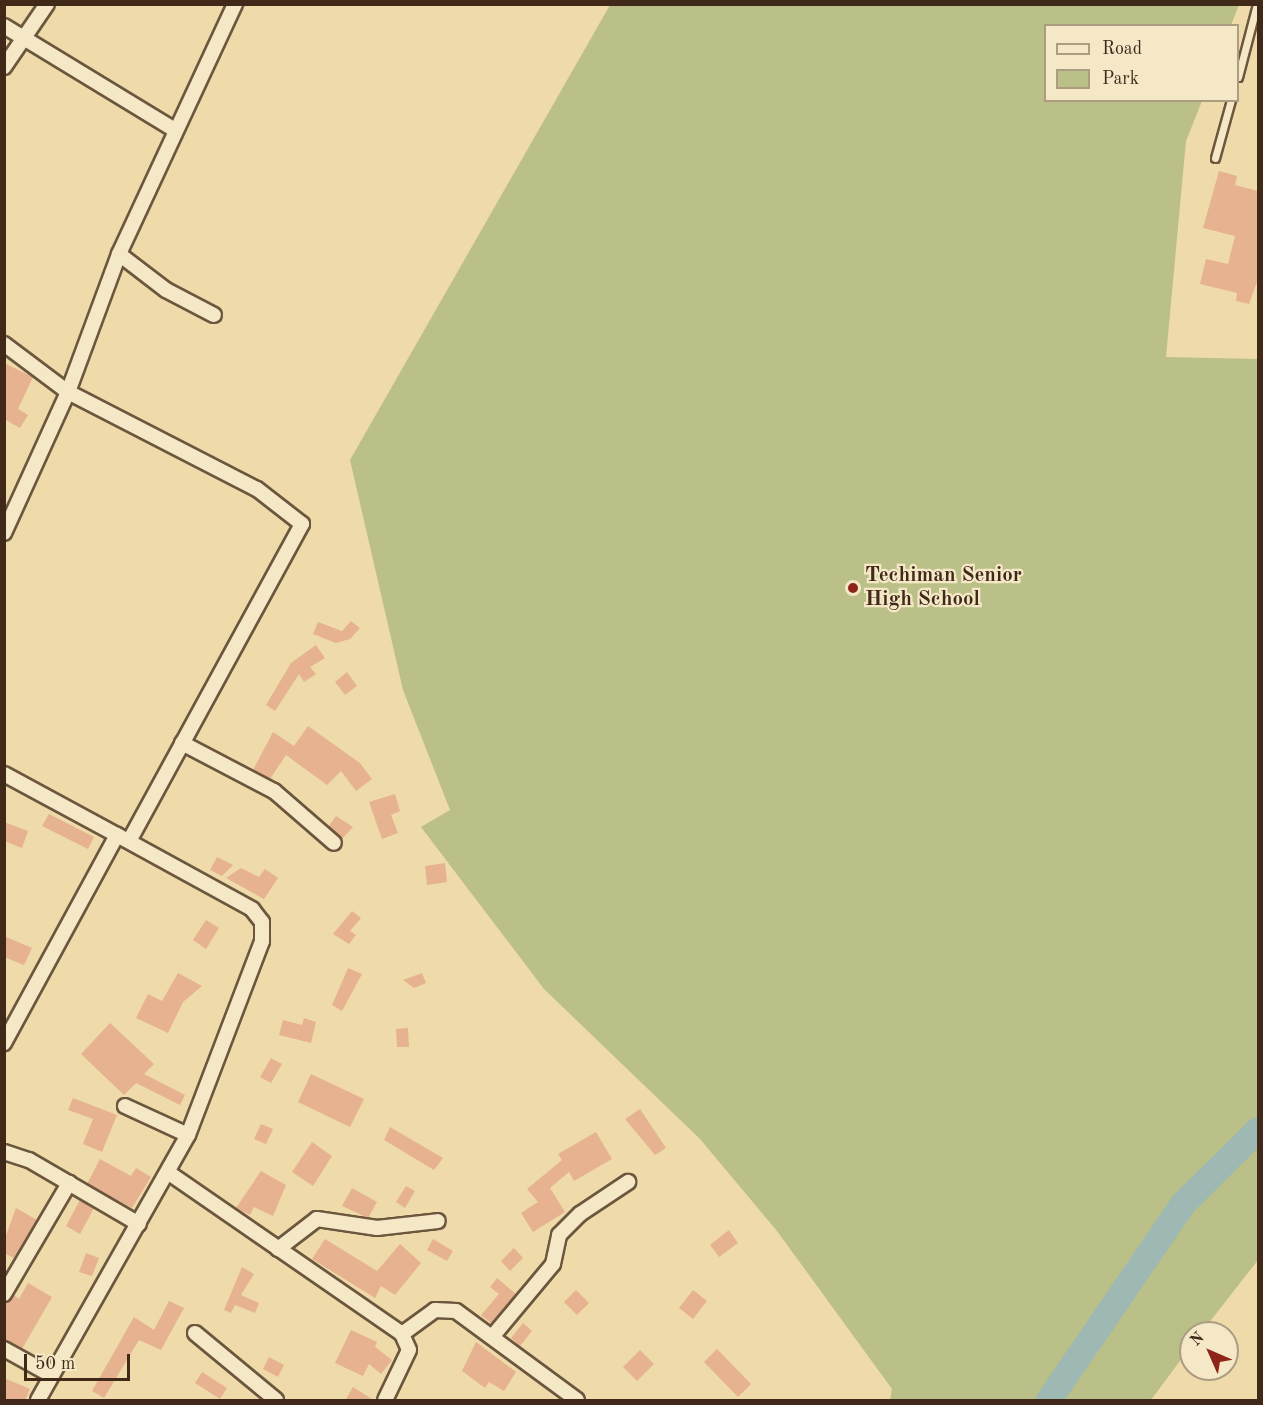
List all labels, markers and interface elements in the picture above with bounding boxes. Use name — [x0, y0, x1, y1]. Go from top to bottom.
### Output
legend — [1044, 24, 1239, 102]
text: Road — [1102, 40, 1142, 58]
text: Park — [1102, 70, 1139, 88]
place label: Techiman Senior High School — [865, 563, 1022, 613]
marker: Techiman Senior High School — [846, 581, 860, 595]
north arrow — [1179, 1321, 1239, 1381]
text: N — [1188, 1330, 1208, 1350]
scale bar — [27, 1342, 134, 1380]
text: 50 m — [35, 1355, 75, 1373]

